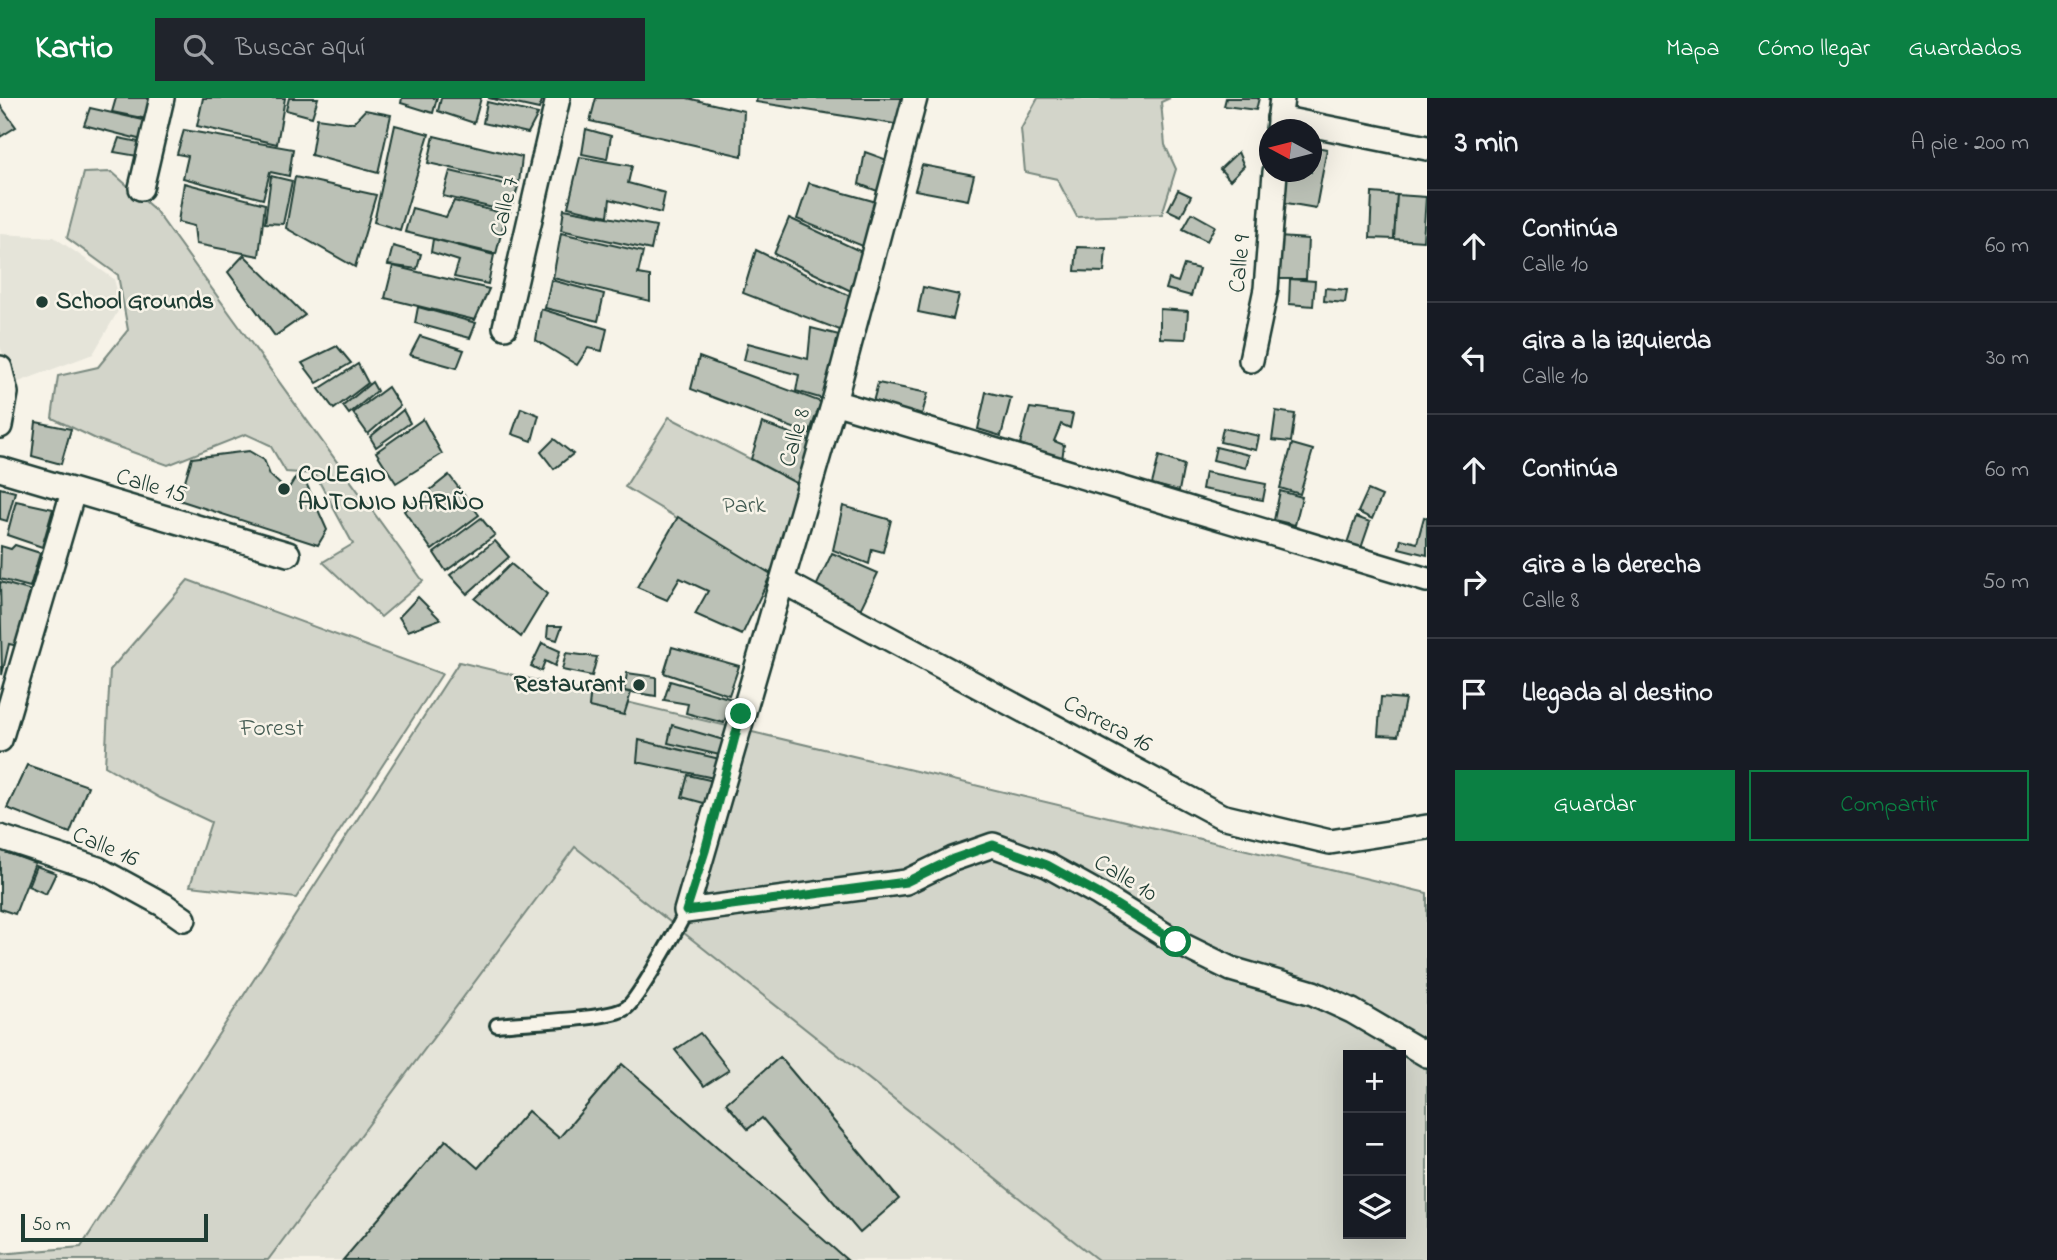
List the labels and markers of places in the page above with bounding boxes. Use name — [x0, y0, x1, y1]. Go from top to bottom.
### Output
place label: School Grounds — [56, 285, 214, 320]
marker: School Grounds — [34, 294, 50, 310]
place label: COLEGIO ANTONIO NARIÑO — [298, 458, 484, 521]
marker: COLEGIO ANTONIO NARIÑO — [276, 481, 292, 497]
place label: Restaurant — [514, 668, 626, 703]
marker: Restaurant — [631, 677, 647, 693]

